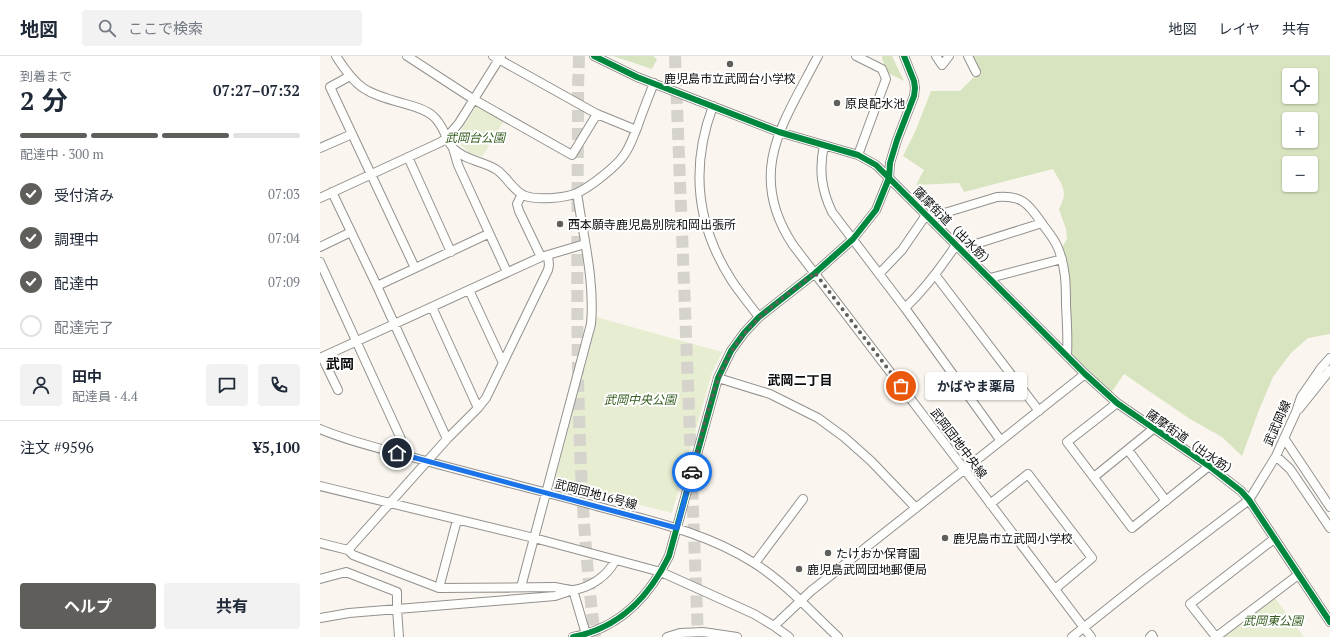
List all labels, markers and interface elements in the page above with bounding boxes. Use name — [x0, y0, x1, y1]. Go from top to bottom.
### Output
search box — [82, 10, 362, 46]
text: 地図 — [20, 16, 58, 41]
icon: search — [96, 17, 118, 39]
text: ここで検索 — [128, 18, 203, 38]
text: 地図 — [1168, 19, 1196, 38]
text: レイヤ — [1218, 19, 1260, 38]
text: 共有 — [1282, 19, 1310, 38]
marker: 鹿児島市立武岡台小学校 — [725, 59, 735, 69]
text: 到着まで — [20, 67, 72, 85]
map controls — [1282, 68, 1318, 192]
button: locate — [1282, 68, 1318, 104]
place label: 鹿児島市立武岡台小学校 — [664, 71, 796, 86]
text: 07:27–07:32 — [213, 80, 300, 100]
text: 2 分 — [20, 83, 68, 117]
place label: 原良配水池 — [845, 96, 905, 111]
marker: 原良配水池 — [832, 98, 842, 108]
button: + — [1282, 112, 1318, 148]
park label: 武岡台公園 — [445, 130, 507, 145]
text: 配達中 · 300 m — [20, 145, 104, 163]
button: − — [1282, 156, 1318, 192]
icon: check — [20, 183, 42, 205]
street label: 薩摩街道（出水筋） — [911, 184, 997, 270]
text: 受付済み — [54, 185, 114, 205]
text: 07:03 — [268, 185, 300, 203]
place label: 西本願寺鹿児島別院和岡出張所 — [568, 217, 736, 232]
marker: 西本願寺鹿児島別院和岡出張所 — [555, 219, 565, 229]
icon: check — [20, 227, 42, 249]
text: 調理中 — [54, 229, 99, 249]
text: 07:04 — [268, 229, 300, 247]
icon: check — [20, 271, 42, 293]
text: 配達中 — [54, 273, 99, 293]
text: 07:09 — [268, 273, 300, 291]
text: 配達完了 — [54, 317, 114, 337]
district label: 武岡 — [326, 354, 354, 373]
button: person — [20, 364, 62, 406]
button: chat — [206, 364, 248, 406]
button: phone — [258, 364, 300, 406]
text: 田中 — [72, 366, 102, 386]
pin — [884, 369, 918, 403]
district label: 武岡二丁目 — [767, 371, 833, 389]
callout: かばやま薬局 — [925, 372, 1027, 400]
icon: bag — [890, 375, 912, 397]
text: かばやま薬局 — [937, 377, 1015, 395]
text: 配達員 · 4.4 — [72, 387, 138, 405]
park label: 武岡中央公園 — [604, 392, 678, 407]
street label: 武武岡線 — [1260, 398, 1294, 448]
street label: 武岡団地中央線 — [928, 405, 990, 481]
street label: 薩摩街道（出水筋） — [1143, 406, 1241, 480]
pin — [380, 436, 414, 470]
text: 注文 #9596 — [20, 437, 94, 457]
text: ¥5,100 — [253, 437, 300, 457]
icon: home — [386, 442, 408, 464]
courier — [672, 452, 712, 492]
icon: car — [681, 461, 703, 483]
street label: 武岡団地16号線 — [553, 476, 639, 512]
place label: 鹿児島市立武岡小学校 — [953, 531, 1073, 546]
marker: 鹿児島市立武岡小学校 — [940, 533, 950, 543]
place label: たけおか保育園 — [836, 546, 920, 561]
marker: たけおか保育園 — [823, 548, 833, 558]
place label: 鹿児島武岡団地郵便局 — [807, 562, 927, 577]
marker: 鹿児島武岡団地郵便局 — [794, 564, 804, 574]
button: ヘルプ — [20, 583, 156, 629]
button: 共有 — [164, 583, 300, 629]
park label: 武岡東公園 — [1243, 613, 1305, 628]

